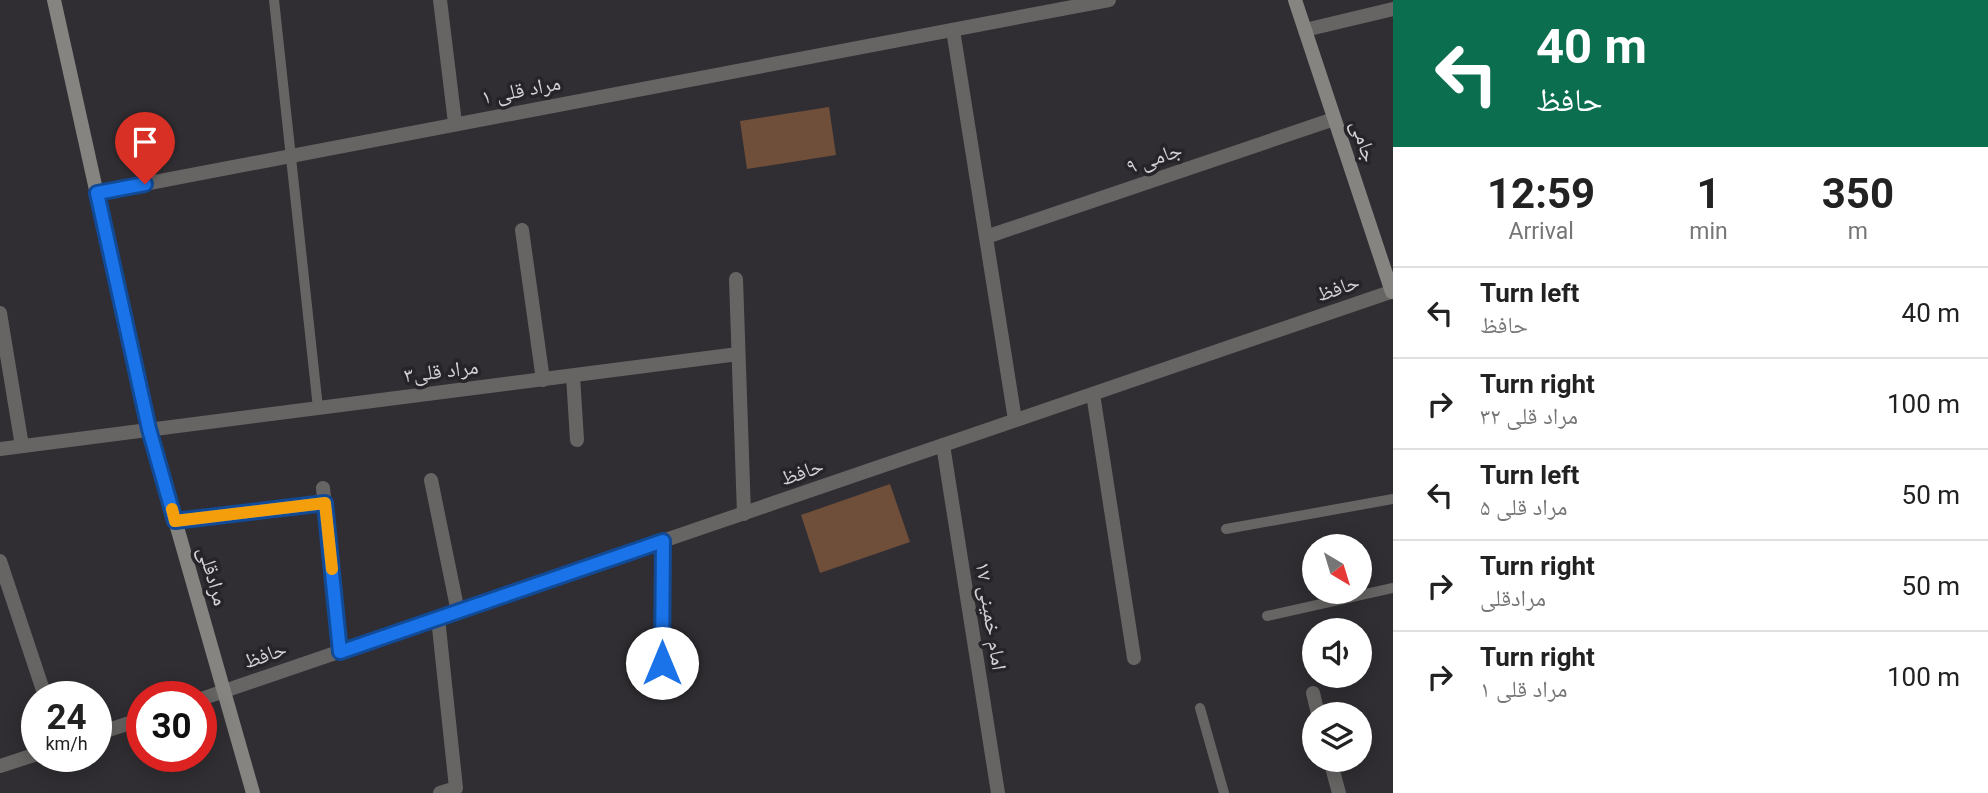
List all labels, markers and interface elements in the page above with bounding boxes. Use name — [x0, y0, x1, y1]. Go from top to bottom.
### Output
text: 40 m — [1536, 18, 1647, 75]
icon: left — [1421, 28, 1512, 119]
street label: مراد قلی ۱ — [479, 71, 563, 110]
text: حافظ — [1536, 81, 1603, 119]
pin — [115, 112, 175, 184]
street label: جامی — [1345, 117, 1382, 165]
icon: arrive — [126, 123, 164, 161]
street label: جامی ۹ — [1123, 137, 1185, 180]
text: 12:59 — [1487, 169, 1595, 218]
text: 1 — [1696, 169, 1721, 218]
text: 350 — [1822, 169, 1894, 218]
text: Arrival — [1508, 218, 1574, 245]
text: min — [1689, 218, 1728, 245]
text: m — [1848, 218, 1868, 245]
street label: حافظ — [1313, 270, 1363, 306]
text: Turn left — [1480, 278, 1579, 308]
icon: left — [1421, 294, 1459, 332]
text: 40 m — [1902, 298, 1960, 328]
text: حافظ — [1480, 312, 1528, 339]
street label: مراد قلی۳ — [402, 355, 480, 388]
text: Turn right — [1480, 369, 1595, 399]
icon: right — [1421, 385, 1459, 423]
text: 100 m — [1887, 389, 1960, 419]
text: مراد قلی ۳۲ — [1480, 403, 1578, 430]
street label: حافظ — [777, 454, 827, 490]
text: Turn left — [1480, 460, 1579, 490]
icon: left — [1421, 476, 1459, 514]
text: 50 m — [1902, 480, 1960, 510]
text: مراد قلی ۵ — [1480, 494, 1568, 521]
north arrow — [1302, 534, 1372, 604]
map controls — [1302, 534, 1372, 772]
street label: مرادقلی — [192, 544, 233, 608]
text: Turn right — [1480, 551, 1595, 581]
street label: امام خمینی ۱۷ — [969, 560, 1011, 672]
icon: right — [1421, 567, 1459, 605]
text: 50 m — [1902, 571, 1960, 601]
text: مرادقلی — [1480, 585, 1546, 612]
button: sound — [1302, 618, 1372, 688]
position arrow — [625, 626, 699, 700]
street label: حافظ — [240, 637, 290, 673]
text: Turn right — [1480, 642, 1595, 672]
icon: right — [1421, 658, 1459, 696]
text: 100 m — [1887, 662, 1960, 692]
text: مراد قلی ۱ — [1480, 676, 1568, 703]
speed limit sign: 30 — [126, 681, 217, 772]
text: 24 — [46, 697, 87, 738]
button: layers — [1302, 702, 1372, 772]
text: km/h — [45, 733, 88, 754]

